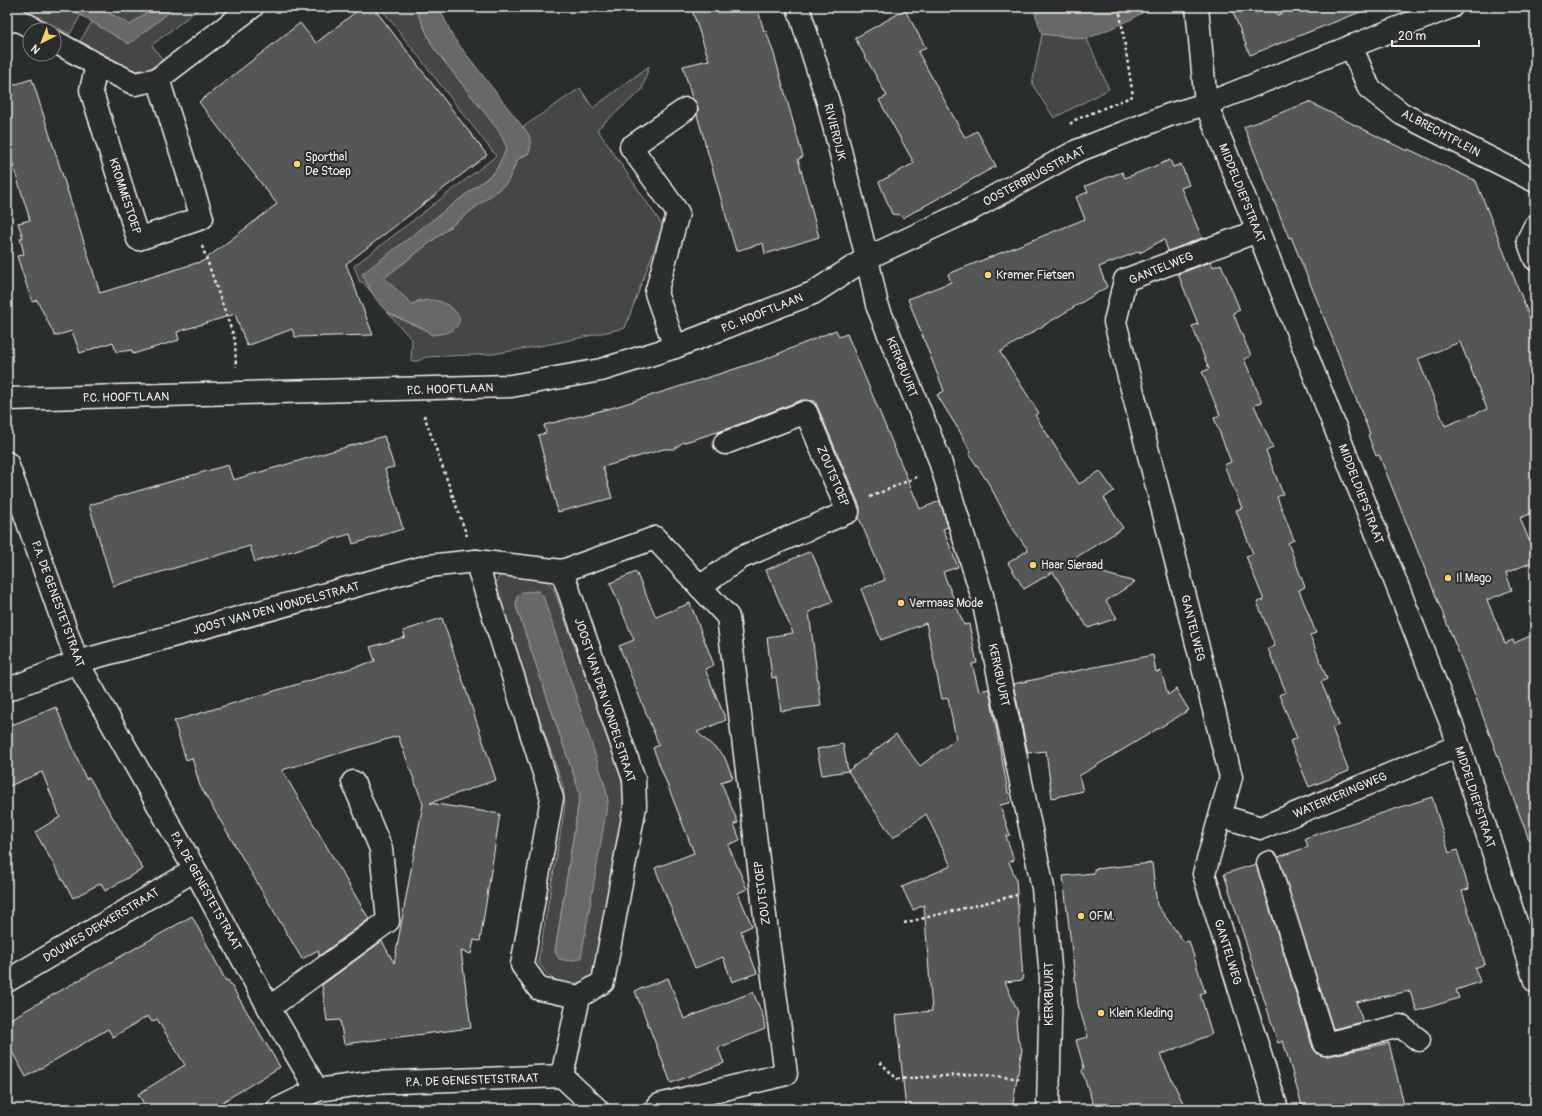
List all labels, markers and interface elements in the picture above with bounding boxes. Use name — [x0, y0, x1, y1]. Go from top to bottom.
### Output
north arrow — [22, 22, 62, 62]
scale bar — [1392, 22, 1479, 48]
text: 20 m — [1398, 29, 1427, 44]
text: N — [28, 41, 43, 56]
street label: RIVIERDIJK — [820, 102, 849, 162]
street label: ALBRECHTPLEIN — [1399, 106, 1483, 161]
street label: MIDDELDIEPSTRAAT — [1215, 141, 1268, 245]
street label: OOSTERBRUGSTRAAT — [981, 143, 1088, 210]
place label: Sporthal De Stoep — [305, 150, 351, 179]
street label: KROMMESTOEP — [105, 156, 144, 237]
marker: Sporthal De Stoep — [292, 159, 302, 169]
street label: GANTELWEG — [1127, 249, 1196, 288]
place label: Kramer Fietsen — [996, 268, 1075, 283]
marker: Kramer Fietsen — [983, 270, 993, 280]
street label: P.C. HOOFTLAAN — [719, 290, 805, 337]
street label: KERKBUURT — [883, 335, 921, 400]
street label: P.C. HOOFTLAAN — [406, 380, 494, 399]
street label: P.C. HOOFTLAAN — [82, 389, 170, 406]
street label: MIDDELDIEPSTRAAT — [1335, 442, 1387, 547]
street label: ZOUTSTOEP — [813, 444, 852, 509]
street label: P.A. DE GENESTETSTRAAT — [28, 539, 88, 670]
place label: Haar Sieraad — [1041, 558, 1103, 573]
marker: Haar Sieraad — [1028, 560, 1038, 570]
place label: Il Mago — [1456, 571, 1492, 586]
marker: Il Mago — [1443, 573, 1453, 583]
street label: JOOST VAN DEN VONDELSTRAAT — [191, 579, 361, 638]
street label: GANTELWEG — [1177, 593, 1208, 663]
place label: Vermaas Mode — [909, 596, 983, 611]
marker: Vermaas Mode — [896, 598, 906, 608]
street label: JOOST VAN DEN VONDELSTRAAT — [571, 616, 638, 785]
street label: KERKBUURT — [985, 642, 1013, 708]
street label: MIDDELDIEPSTRAAT — [1451, 745, 1498, 850]
street label: WATERKERINGWEG — [1291, 769, 1389, 822]
street label: P.A. DE GENESTETSTRAAT — [167, 829, 245, 954]
street label: ZOUTSTOEP — [751, 860, 774, 926]
street label: DOUWES DEKKERSTRAAT — [41, 885, 162, 966]
place label: OFM. — [1089, 909, 1115, 924]
marker: OFM. — [1076, 911, 1086, 921]
street label: GANTELWEG — [1210, 917, 1245, 987]
street label: KERKBUURT — [1042, 962, 1057, 1026]
place label: Klein Kleding — [1109, 1006, 1173, 1021]
marker: Klein Kleding — [1096, 1008, 1106, 1018]
street label: P.A. DE GENESTETSTRAAT — [405, 1071, 539, 1090]

